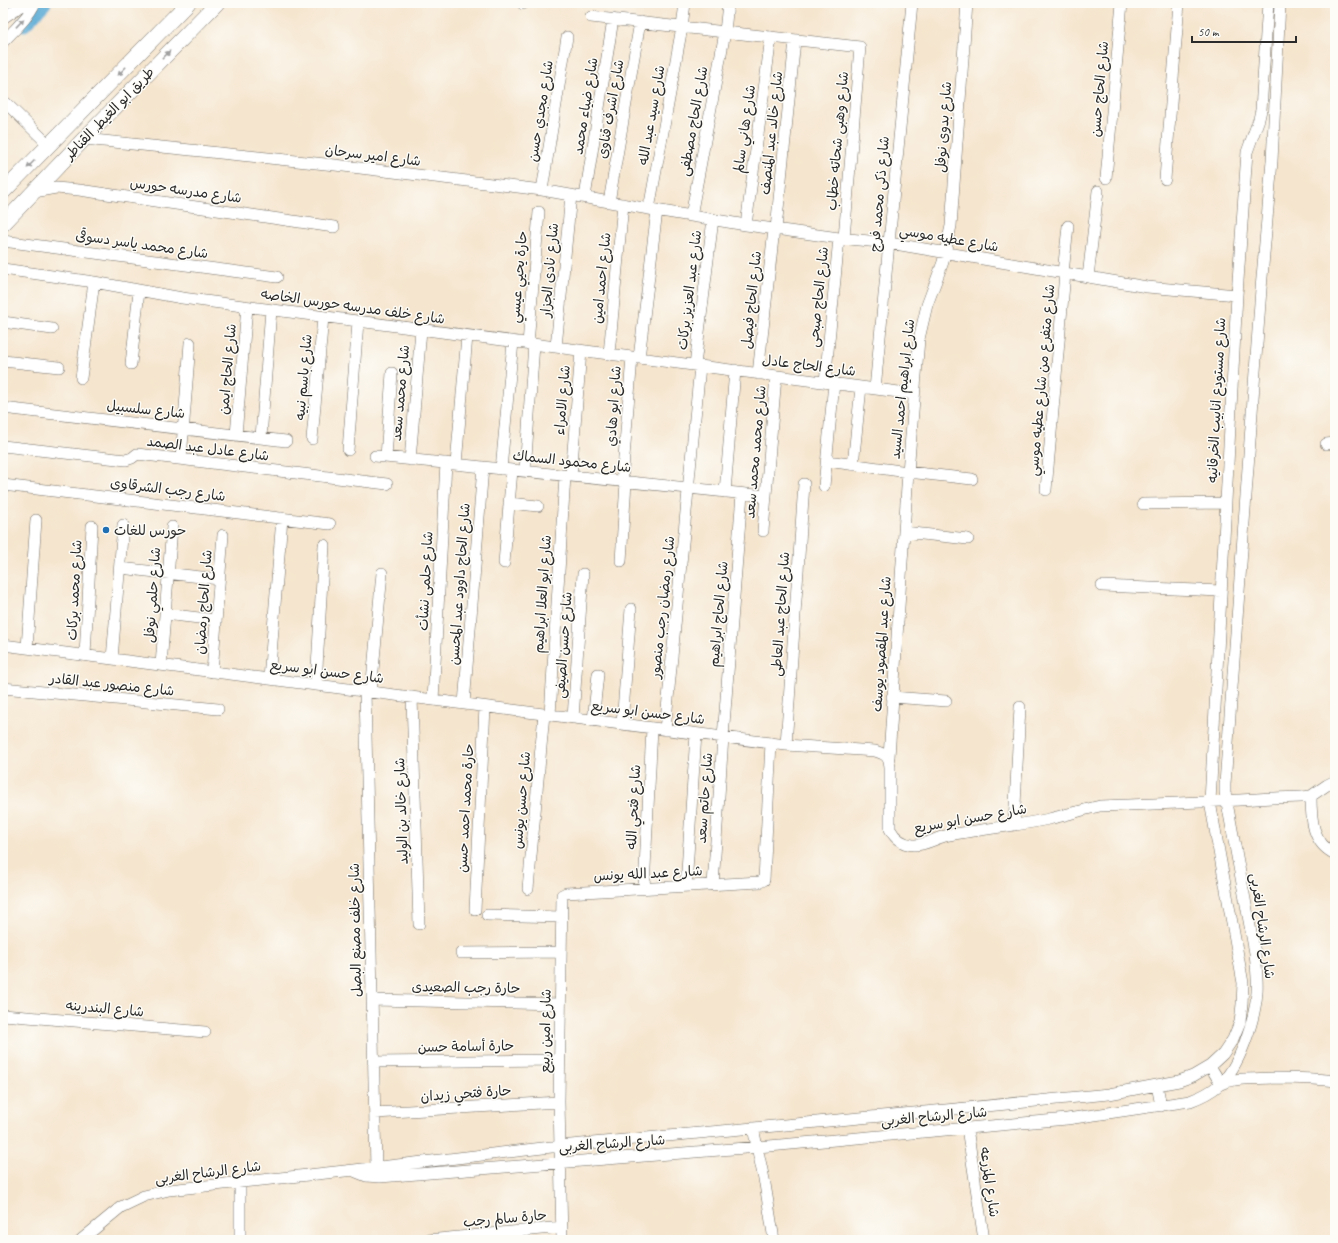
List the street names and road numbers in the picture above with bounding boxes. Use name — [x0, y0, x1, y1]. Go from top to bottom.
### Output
street label: شارع الحاج حسن — [1087, 40, 1113, 138]
street label: شارع ضياء محمد — [569, 56, 603, 156]
street label: شارع اشرف قناوى — [593, 58, 629, 160]
street label: شارع مجدي حسن — [524, 59, 559, 163]
street label: طريق ابو الغيط, القناطر — [60, 63, 158, 164]
street label: شارع سيد عبد الله — [634, 64, 670, 167]
street label: شارع الحاج مصطفى — [675, 65, 713, 178]
street label: شارع خالد عبد المنصف — [757, 70, 787, 196]
street label: شارع وهبى شحاته خطاب — [823, 71, 853, 212]
street label: شارع بدوى نوفل — [932, 81, 956, 173]
street label: شارع هاني سالم — [730, 84, 763, 175]
street label: شارع ذكى محمد فرج — [866, 135, 894, 253]
street label: شارع امير سرحان — [324, 141, 422, 171]
street label: شارع مدرسه حورس — [129, 174, 243, 208]
street label: شارع عطيه موسي — [897, 221, 1000, 260]
street label: شارع نادى الجزار — [537, 222, 563, 319]
street label: شارع محمد ياسر دسوقى — [74, 227, 209, 263]
street label: شارع عبد العزيز بركات — [674, 229, 706, 351]
street label: حارة يحيي عيسي — [506, 230, 535, 324]
street label: شارع احمد امين — [588, 232, 616, 325]
street label: شارع الحاج صبحى — [805, 246, 833, 348]
street label: شارع الحاج فيصل — [738, 250, 766, 350]
street label: شارع متفرع من شارع عطيه موسي — [1025, 283, 1062, 477]
street label: شارع خلف مدرسه حورس الخاصه — [260, 285, 446, 329]
street label: شارع مستودع انابيب الخرقانيه — [1204, 317, 1231, 483]
street label: شارع ابراهيم احمد السيد — [887, 318, 920, 460]
street label: شارع الحاج ايمن — [215, 323, 241, 415]
street label: شارع باسم نبيه — [291, 333, 318, 421]
street label: شارع محمد سعد — [388, 344, 414, 442]
street label: شارع الحاج عادل — [761, 351, 857, 381]
street label: شارع الامراء — [551, 364, 575, 436]
street label: شارع ابو هادي — [602, 365, 627, 447]
street label: شارع محمد محمد سعد — [741, 385, 771, 520]
street label: شارع سلسبيل — [106, 397, 186, 423]
street label: شارع عادل عبد الصمد — [146, 433, 270, 465]
street label: شارع محمود السماك — [512, 447, 632, 477]
street label: شارع رجب الشرقاوى — [109, 474, 227, 506]
street label: شارع الحاج داوود عبد المحسن — [445, 502, 475, 666]
street label: شارع حلمى نشأت — [414, 531, 438, 631]
street label: شارع ابو العلا ابراهيم — [530, 534, 557, 654]
street label: شارع رمضان رجب منصور — [646, 535, 679, 680]
street label: شارع محمد بركات — [63, 539, 87, 641]
street label: شارع حلمي نوفل — [141, 547, 168, 644]
street label: شارع الحاج رمضان — [191, 549, 217, 655]
street label: شارع الحاج عبد العاطى — [768, 551, 794, 677]
street label: شارع الحاج ابراهيم — [705, 560, 734, 668]
street label: شارع عبد المقصود يوسف — [868, 576, 896, 713]
street label: شارع حسن الصيفى — [551, 591, 577, 699]
street label: شارع حسن ابو سريع — [269, 656, 385, 689]
street label: شارع منصور عبد القادر — [48, 669, 175, 700]
street label: شارع حسن ابو سريع — [590, 697, 706, 730]
street label: حارة محمد احمد حسن — [454, 743, 477, 873]
street label: شارع حسن يونس — [509, 750, 535, 850]
street label: شارع حاتم سعد — [693, 752, 718, 844]
street label: شارع خالد بن الوليد — [391, 757, 413, 865]
street label: شارع فتحي الله — [623, 764, 648, 850]
street label: شارع حسن ابو سريع — [912, 800, 1028, 839]
street label: شارع عبد الله يونس — [593, 862, 703, 886]
street label: شارع خلف مصنع البصل — [346, 863, 367, 997]
street label: شارع الرشاح الغربى — [1246, 872, 1278, 980]
street label: حارة رجب الصعيدى — [412, 978, 520, 997]
street label: شارع امين ربيع — [536, 989, 557, 1073]
street label: شارع البندرينه — [65, 997, 145, 1021]
street label: حارة أسامة حسن — [418, 1037, 514, 1056]
street label: حارة فتحي زيدان — [420, 1082, 512, 1109]
street label: شارع الرشاح الغربى — [880, 1103, 988, 1131]
street label: شارع الرشاح الغربى — [558, 1131, 666, 1157]
street label: شارع المزرعه — [975, 1146, 1003, 1218]
street label: شارع الرشاح الغربى — [154, 1158, 262, 1188]
street label: حارة سالم رجب — [462, 1206, 548, 1233]

